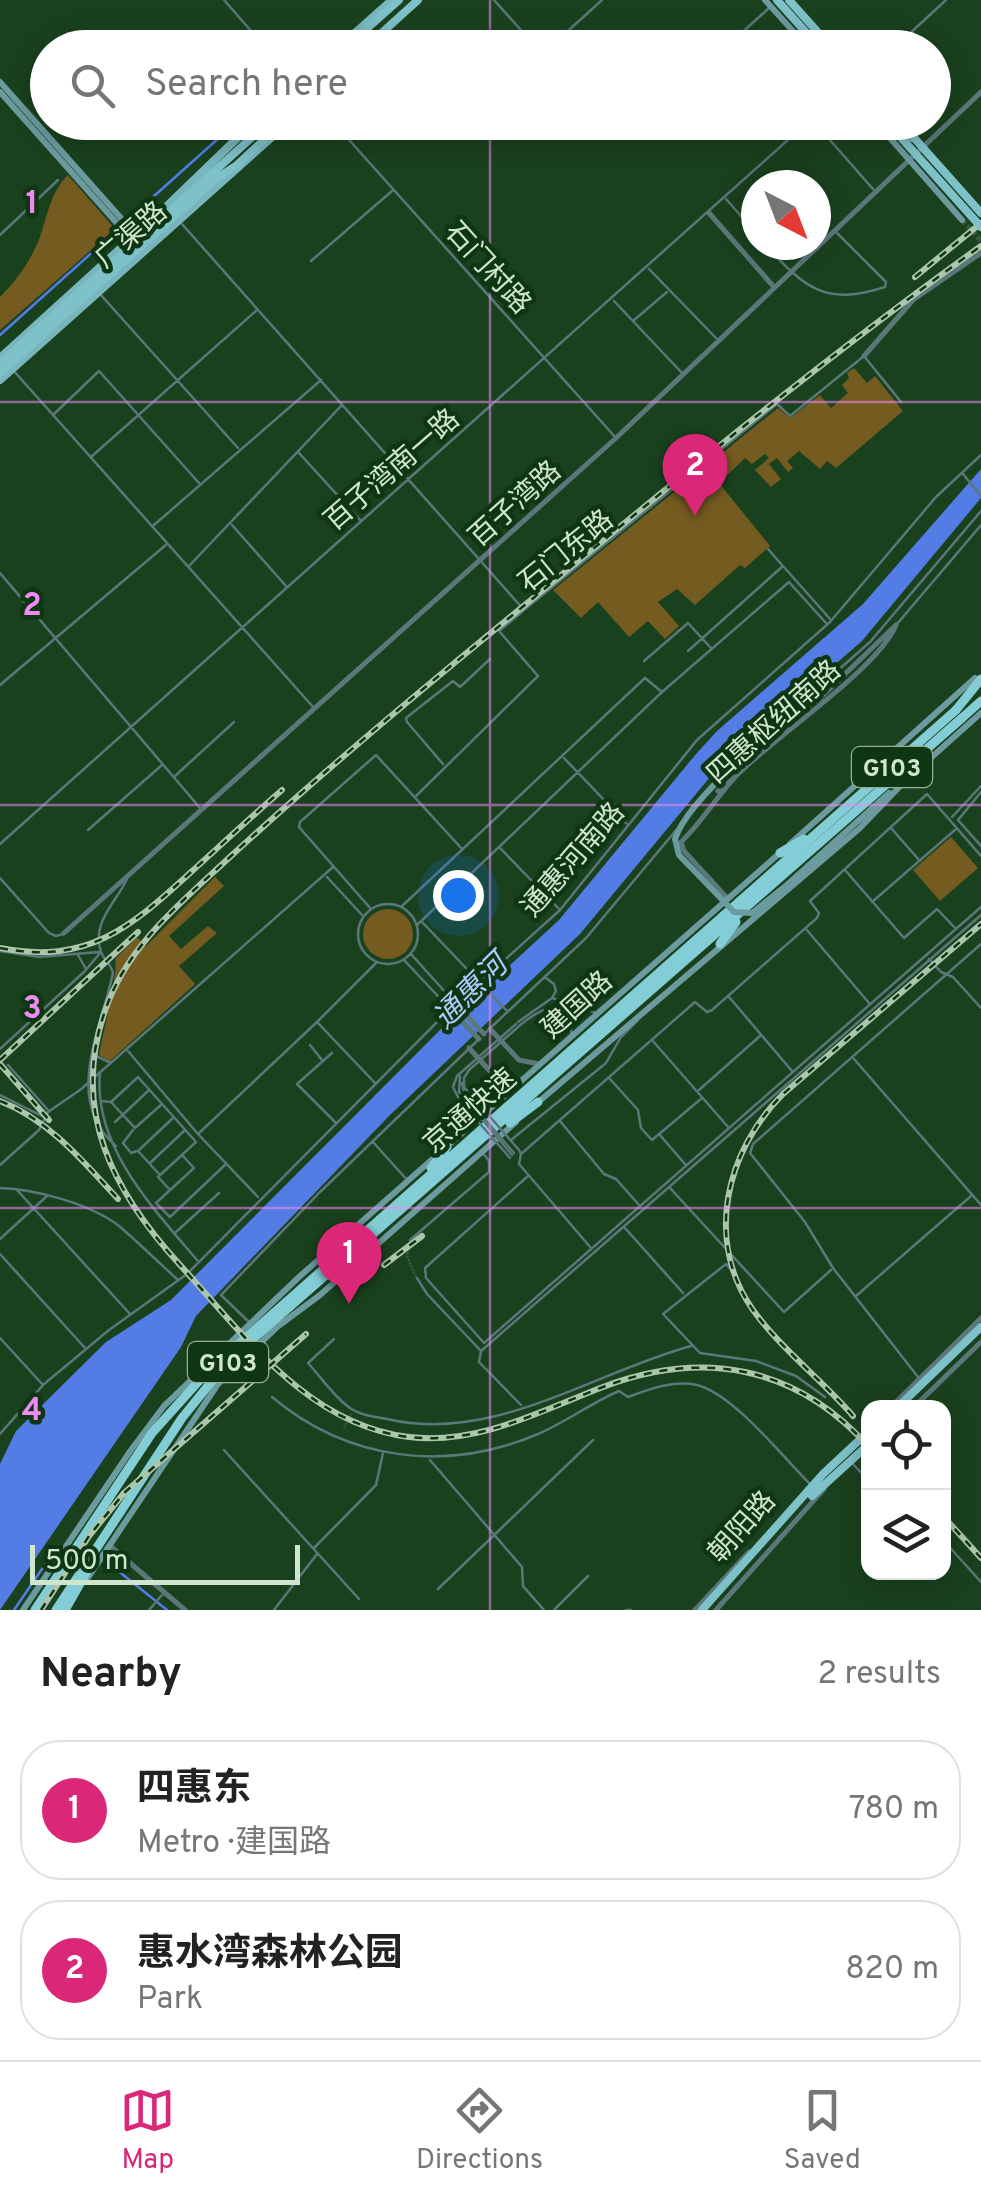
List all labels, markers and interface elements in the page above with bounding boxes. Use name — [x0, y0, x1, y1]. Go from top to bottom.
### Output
search box — [30, 30, 951, 140]
icon: search — [65, 58, 120, 113]
text: Search here — [145, 61, 348, 110]
north arrow — [741, 170, 831, 260]
text: 1 — [26, 185, 38, 225]
street label: 广渠路 — [88, 195, 175, 277]
street label: 石门村路 — [436, 215, 538, 323]
street label: 百子湾南一路 — [318, 403, 468, 540]
pin: 2 — [662, 434, 728, 516]
street label: 百子湾路 — [462, 454, 570, 556]
street label: 石门东路 — [512, 503, 622, 602]
text: 2 — [22, 587, 42, 627]
street label: 四惠枢纽南路 — [701, 654, 849, 793]
road number: G103 — [852, 747, 932, 787]
street label: 通惠河南路 — [515, 796, 634, 926]
your location — [433, 870, 484, 921]
water label: 通惠河 — [427, 944, 520, 1038]
street label: 建国路 — [535, 965, 621, 1048]
text: 3 — [22, 990, 42, 1030]
street label: 京通快速 — [417, 1062, 525, 1163]
pin: 1 — [316, 1222, 382, 1304]
road number: G103 — [188, 1342, 268, 1382]
text: 4 — [22, 1392, 42, 1432]
map controls — [861, 1400, 951, 1580]
button: locate — [861, 1400, 951, 1490]
street label: 朝阳路 — [702, 1485, 785, 1571]
button: layers — [861, 1490, 951, 1580]
scale bar — [30, 1540, 300, 1584]
text: 500 m — [45, 1544, 128, 1580]
text: Nearby — [40, 1649, 182, 1702]
text: 2 results — [817, 1655, 941, 1695]
text: 四惠东 — [137, 1766, 251, 1815]
text: 1 — [68, 1790, 81, 1830]
text: 780 m — [849, 1790, 939, 1830]
text: Metro · 建国路 — [137, 1824, 331, 1864]
text: 惠水湾森林公园 — [137, 1931, 403, 1980]
text: 2 — [65, 1950, 84, 1990]
text: 820 m — [845, 1950, 939, 1990]
text: Park — [137, 1980, 203, 2020]
tab: Map — [120, 2083, 175, 2179]
tab: Directions — [416, 2083, 543, 2179]
tab: Saved — [784, 2083, 861, 2179]

